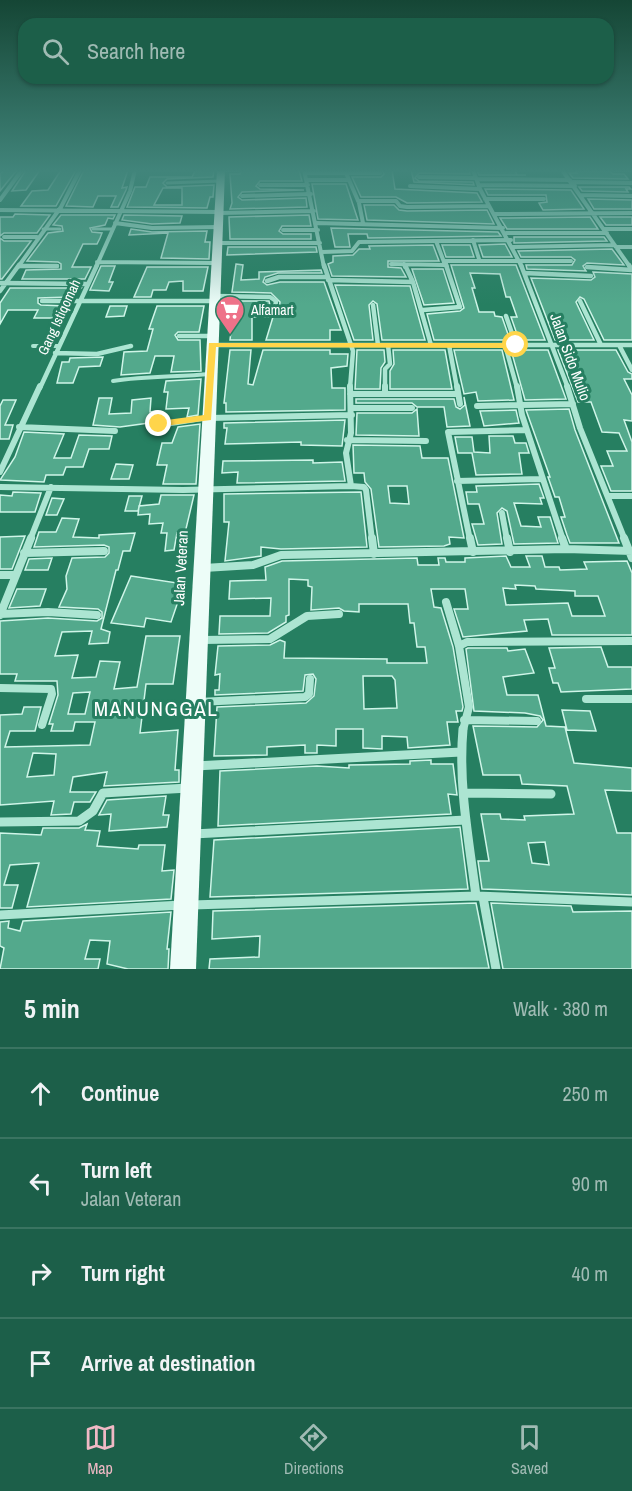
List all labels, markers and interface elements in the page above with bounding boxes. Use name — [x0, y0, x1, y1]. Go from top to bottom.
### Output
search box — [18, 18, 614, 84]
icon: search — [39, 35, 72, 68]
text: Search here — [87, 36, 185, 66]
street label: Gang Istiqomah — [34, 276, 84, 358]
supermarket icon: Alfamart — [214, 294, 246, 336]
place label: Alfamart — [250, 301, 294, 319]
street label: Jalan Sido Mulio — [545, 310, 596, 404]
route start — [502, 331, 528, 357]
route end — [145, 410, 171, 436]
street label: Jalan Veteran — [168, 530, 193, 606]
district label: MANUNGGAL — [94, 694, 218, 723]
text: 5 min — [24, 991, 80, 1026]
text: Walk · 380 m — [513, 995, 608, 1022]
icon: ahead — [24, 1077, 57, 1110]
text: Continue — [81, 1078, 159, 1108]
text: 250 m — [562, 1080, 608, 1107]
text: Turn left — [81, 1155, 152, 1185]
icon: left — [24, 1167, 57, 1200]
text: 90 m — [572, 1170, 608, 1197]
text: Jalan Veteran — [81, 1185, 181, 1212]
icon: right — [24, 1257, 57, 1290]
text: Turn right — [81, 1258, 165, 1288]
text: 40 m — [572, 1260, 608, 1287]
icon: arrive — [24, 1347, 57, 1380]
text: Arrive at destination — [81, 1348, 255, 1378]
tab: Map — [84, 1421, 117, 1479]
tab: Directions — [284, 1421, 344, 1479]
tab: Saved — [511, 1421, 548, 1479]

